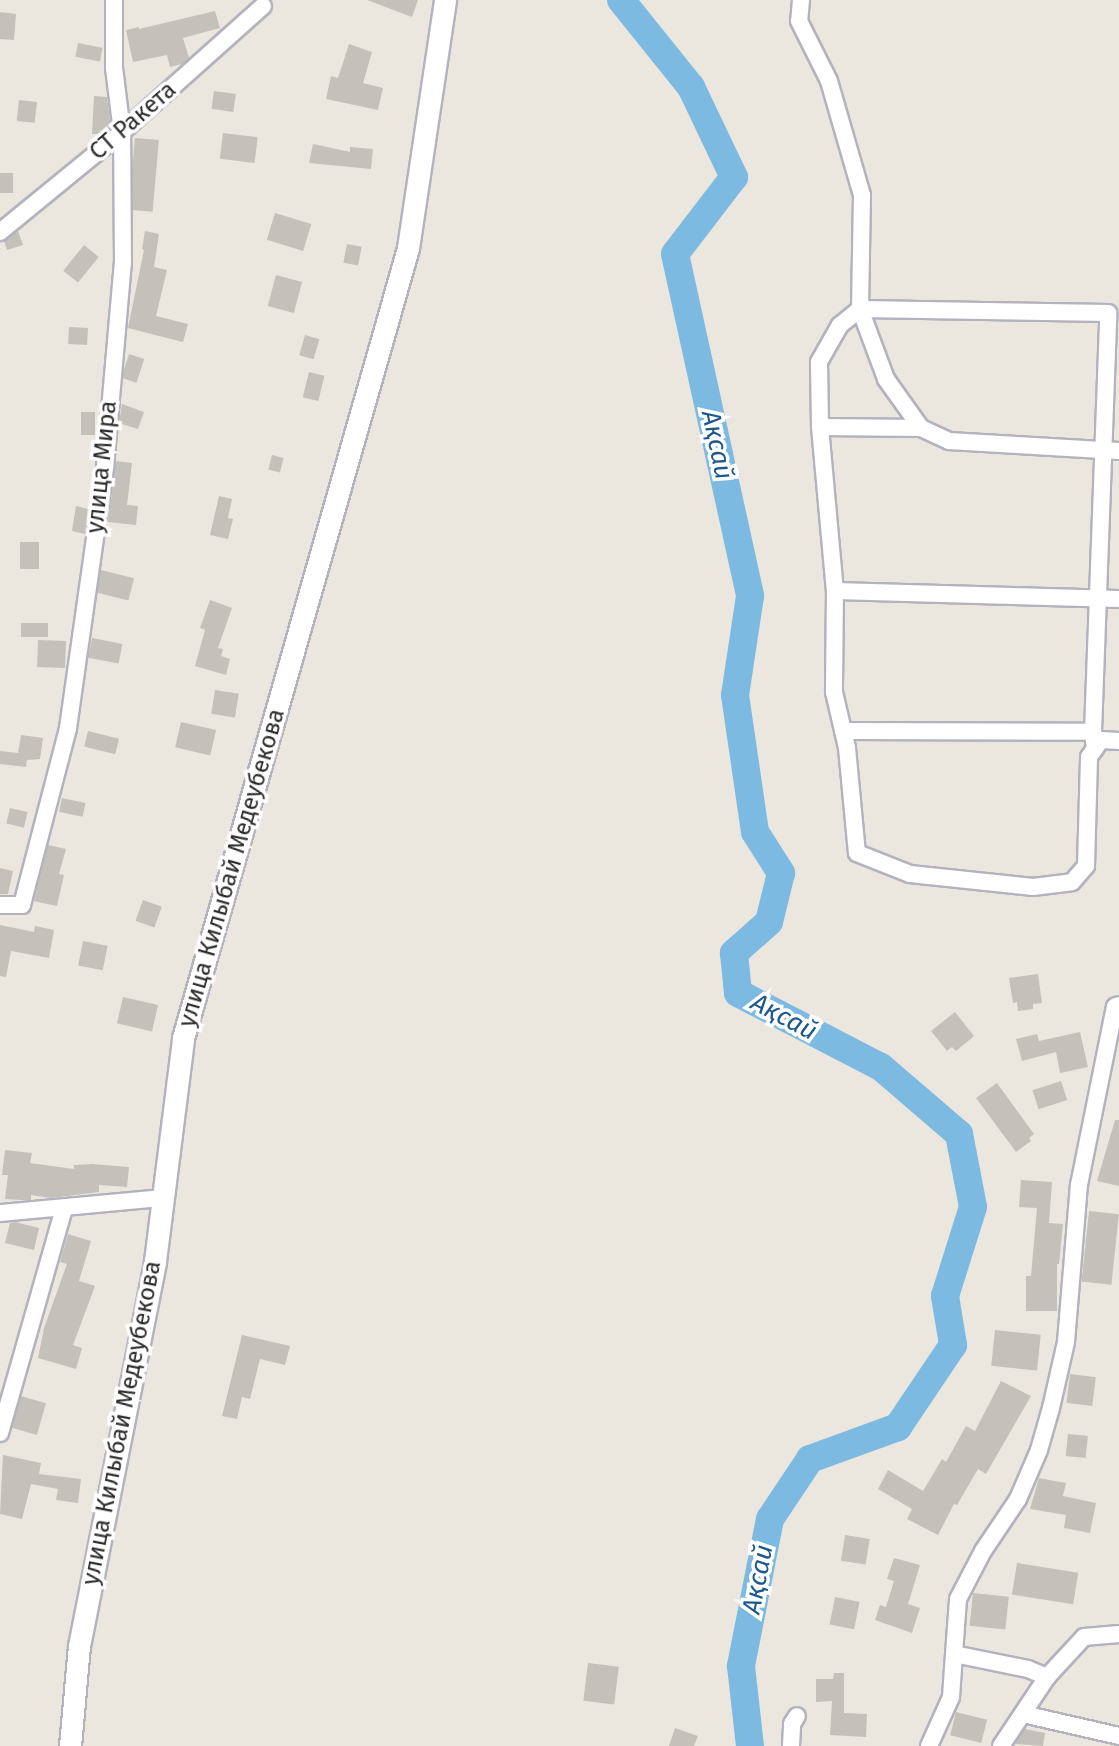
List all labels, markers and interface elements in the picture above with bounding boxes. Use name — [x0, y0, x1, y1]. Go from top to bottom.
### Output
street label: СТ Ракета — [84, 76, 182, 166]
street label: улица Мира — [81, 399, 123, 535]
water label: Ақсай — [694, 408, 740, 482]
street label: улица Килыбай Медеубекова — [173, 705, 291, 1031]
water label: Ақсай — [746, 987, 822, 1047]
street label: улица Килыбай Медеубекова — [76, 1258, 168, 1588]
water label: Ақсай — [736, 1542, 780, 1616]

